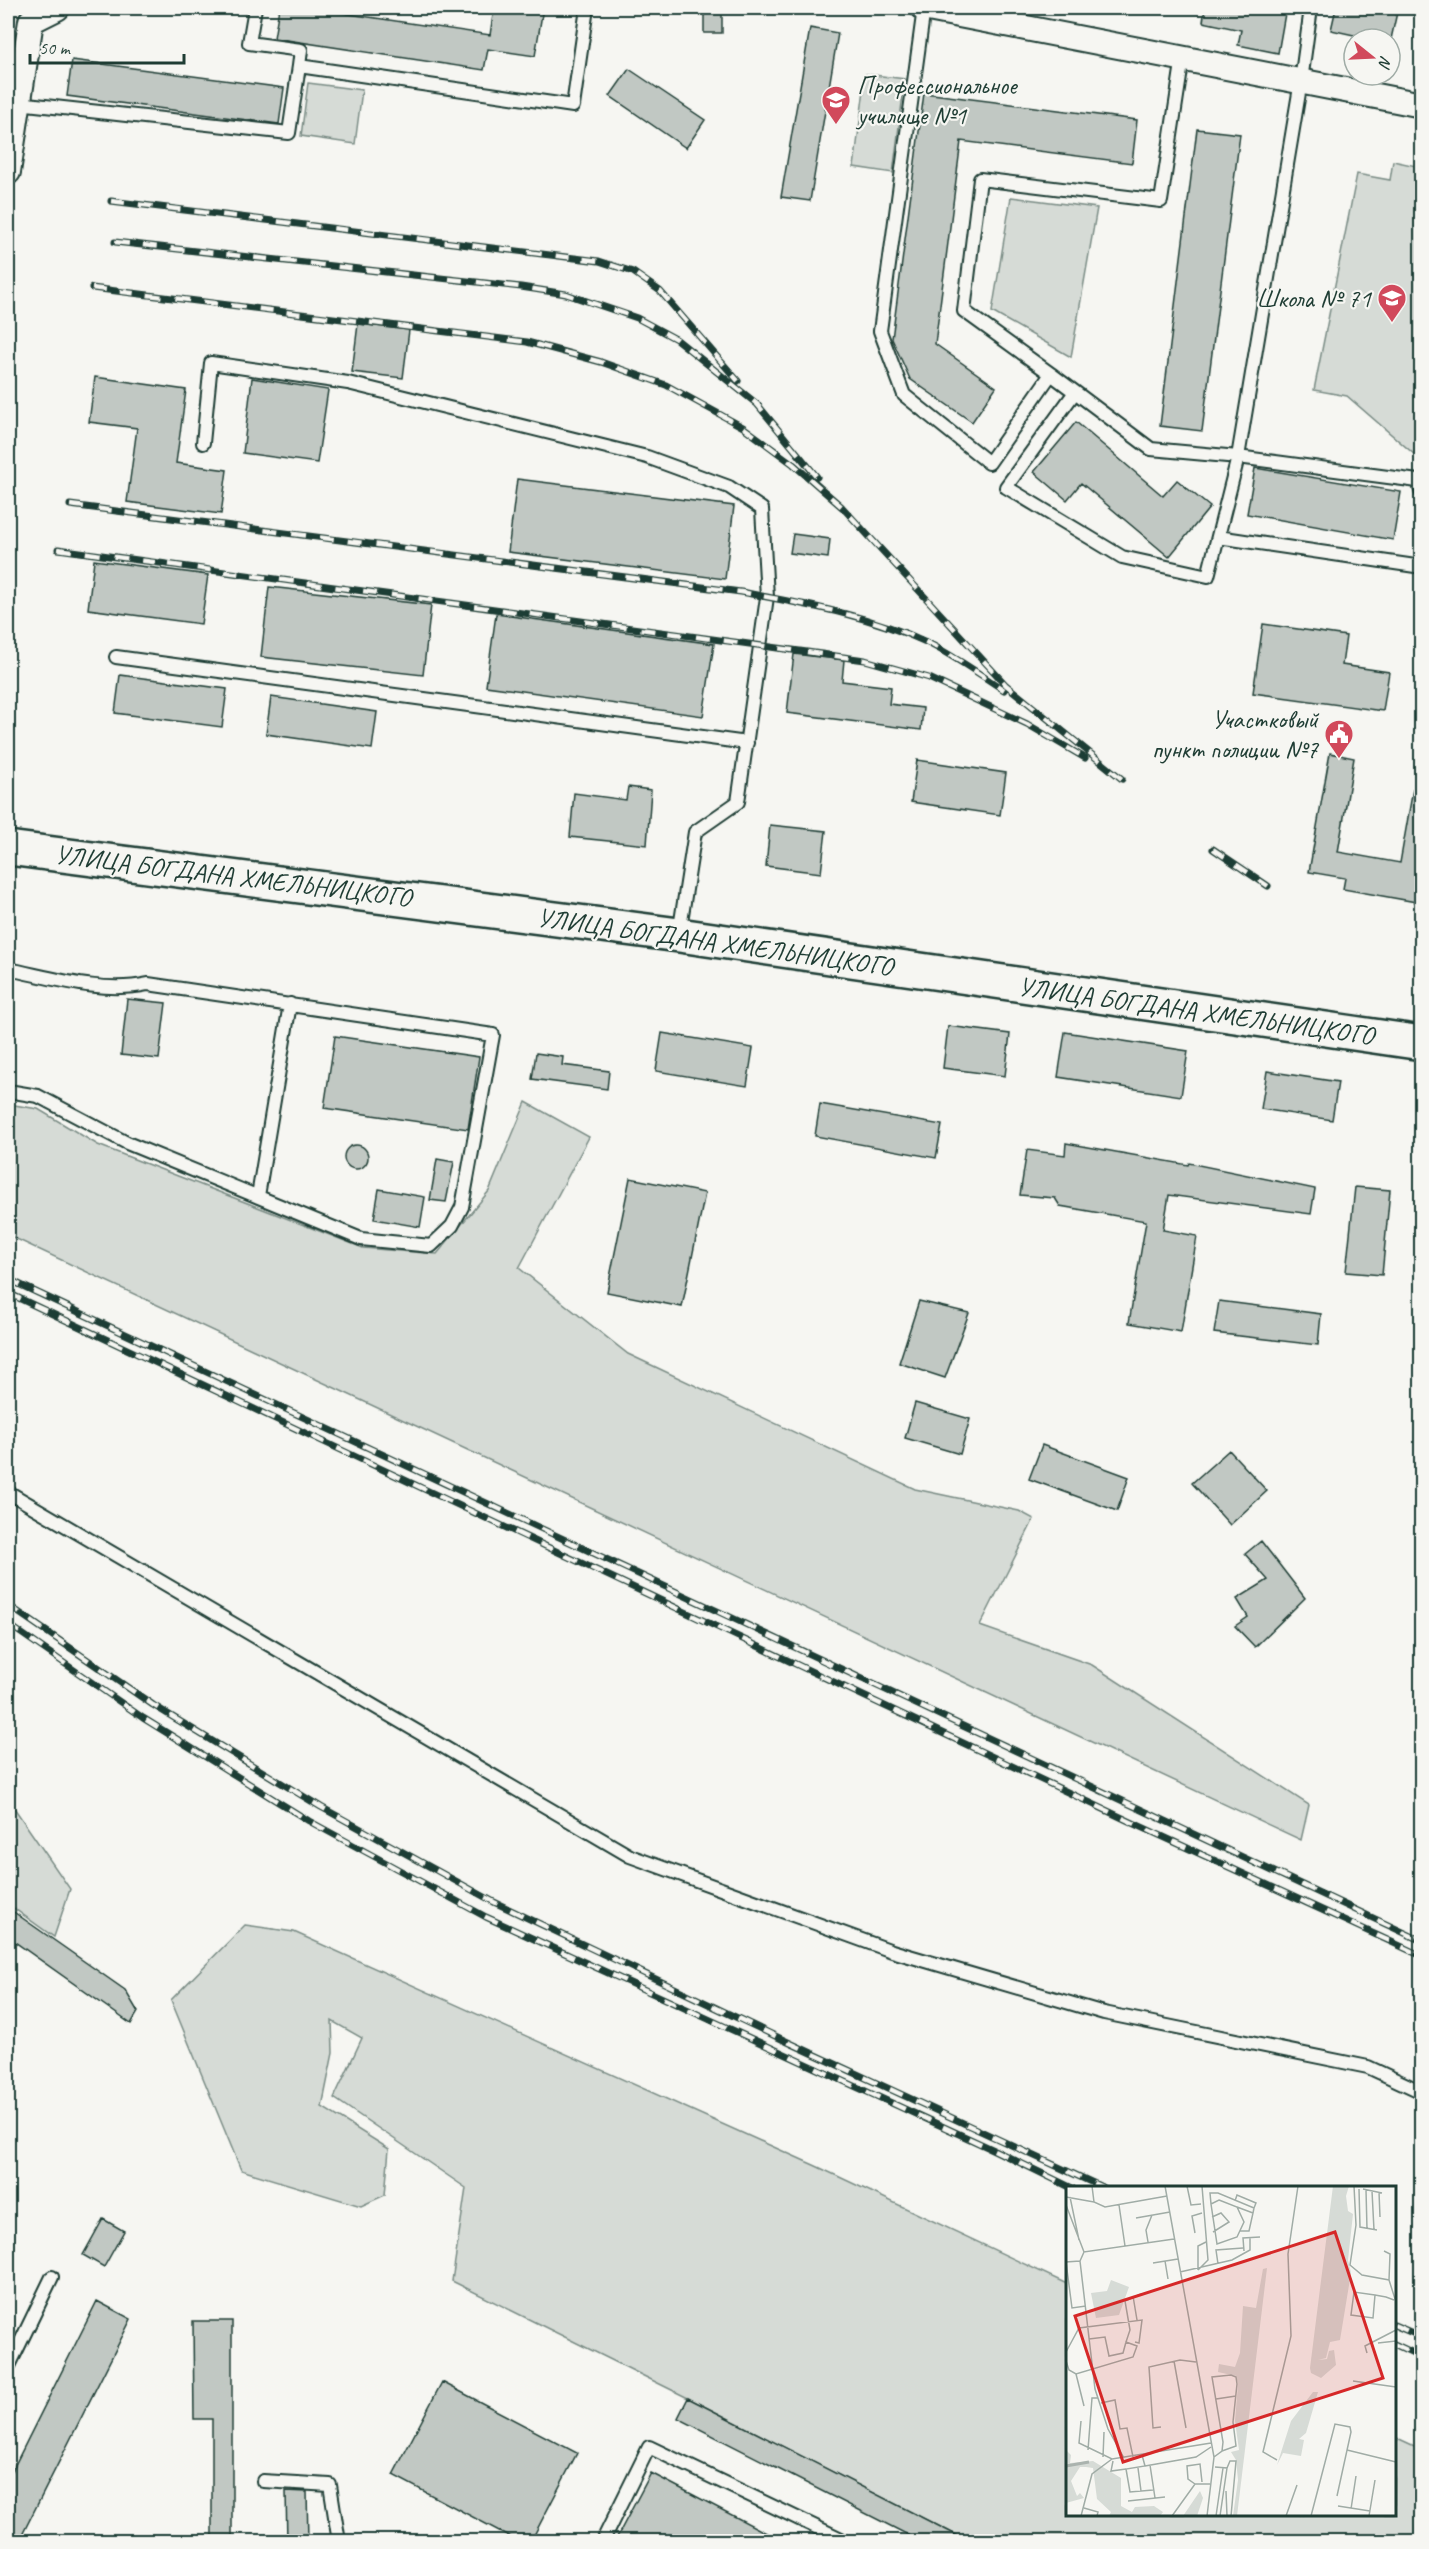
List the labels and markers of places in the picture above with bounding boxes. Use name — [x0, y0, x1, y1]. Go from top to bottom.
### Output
place label: Профессиональное училище №1 — [855, 69, 1019, 132]
school or university icon: Профессиональное училище №1 — [820, 84, 852, 126]
place label: Школа № 71 — [1256, 282, 1372, 315]
school or university icon: Школа № 71 — [1376, 282, 1408, 324]
place label: Участковый пункт полиции №7 — [1152, 703, 1320, 766]
public building icon: Участковый пункт полиции №7 — [1323, 718, 1355, 760]

